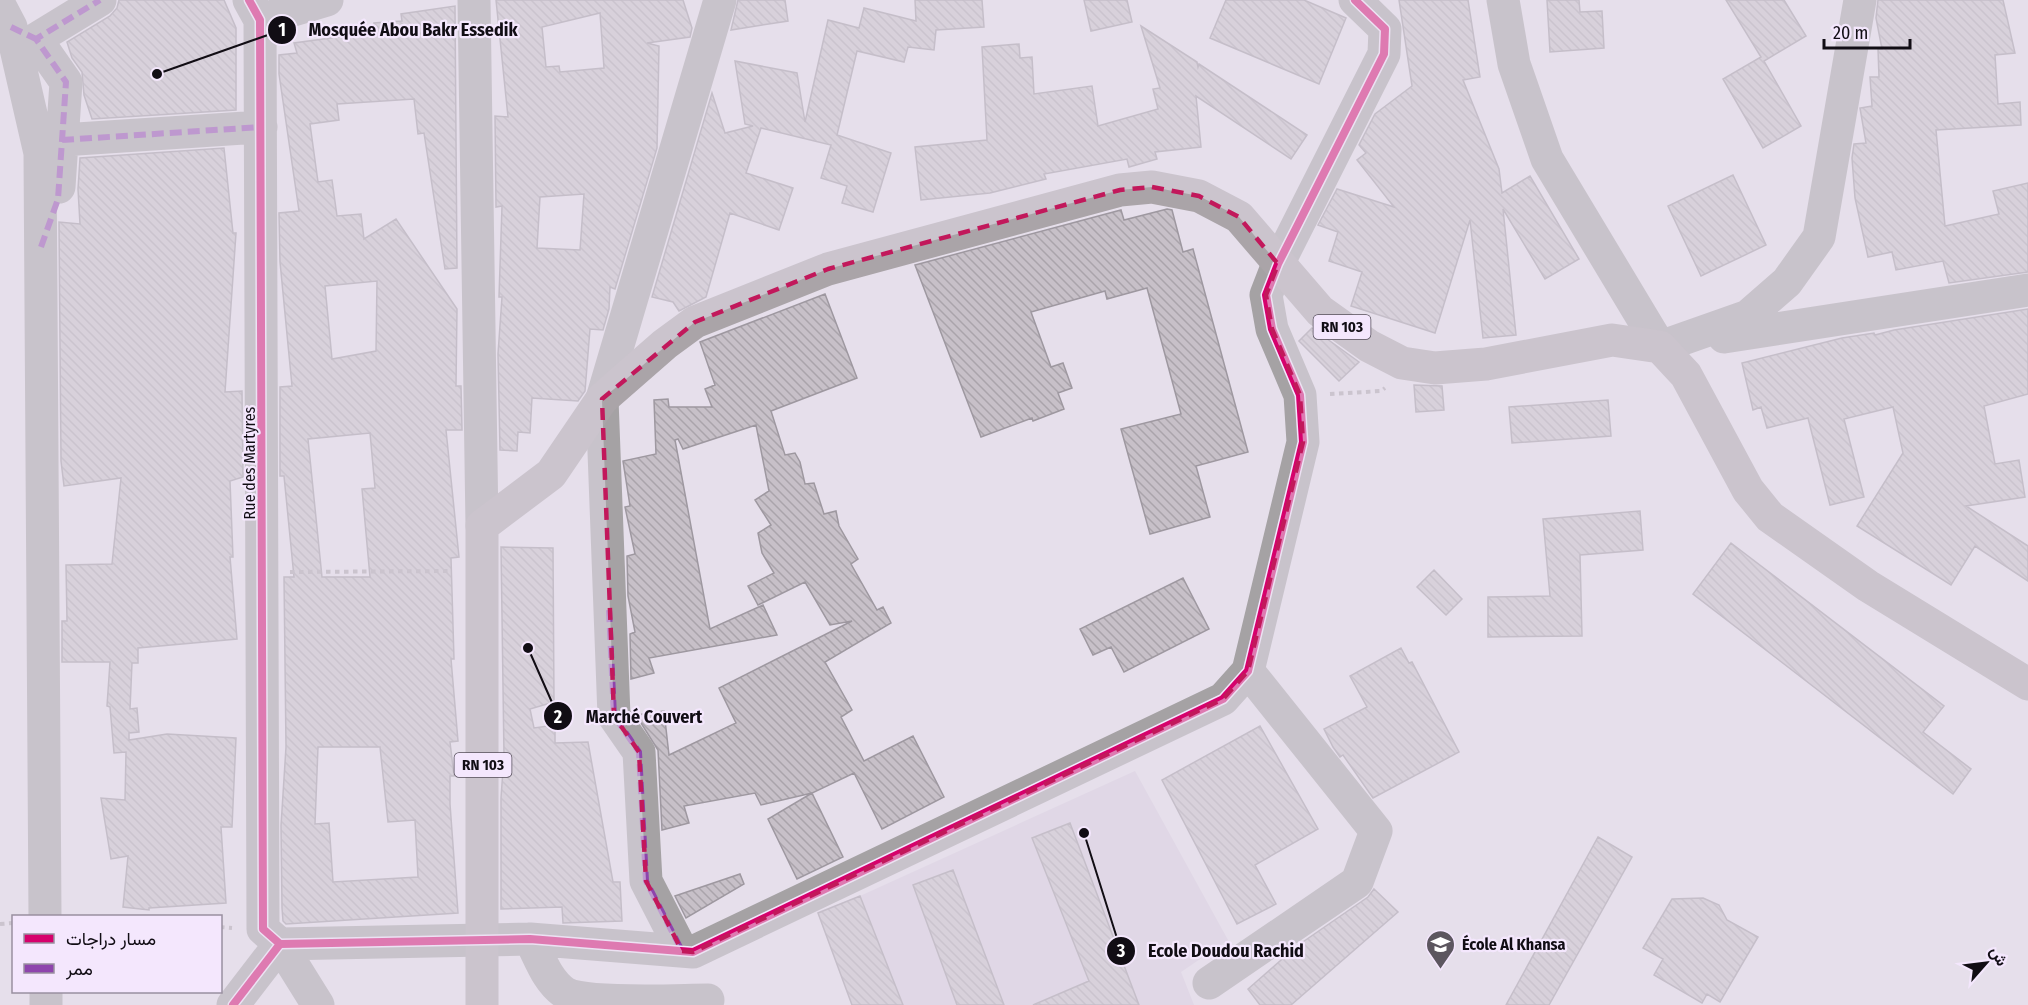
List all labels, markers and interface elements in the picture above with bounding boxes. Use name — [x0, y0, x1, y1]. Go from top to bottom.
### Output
callout: Mosquée Abou Bakr Essedik — [267, 12, 530, 48]
scale bar — [1824, 12, 1910, 50]
text: 1 — [278, 19, 286, 41]
text: Mosquée Abou Bakr Essedik — [308, 19, 518, 41]
text: 20 m — [1833, 22, 1868, 44]
road number: RN 103 — [1314, 315, 1370, 339]
street label: Rue des Martyres — [240, 406, 259, 519]
callout: Marché Couvert — [543, 698, 714, 734]
text: 2 — [553, 706, 562, 728]
text: Marché Couvert — [586, 706, 703, 728]
road number: RN 103 — [454, 753, 512, 777]
legend — [12, 915, 222, 993]
text: مسار دراجات — [66, 928, 156, 950]
school or university icon: École Al Khansa — [1425, 928, 1457, 970]
callout: Ecole Doudou Rachid — [1106, 933, 1316, 969]
north arrow — [1956, 933, 2016, 993]
place label: École Al Khansa — [1462, 934, 1566, 954]
text: 3 — [1116, 940, 1126, 962]
text: Ecole Doudou Rachid — [1148, 940, 1304, 962]
text: ش — [1986, 943, 2012, 969]
text: ممر — [65, 958, 93, 980]

